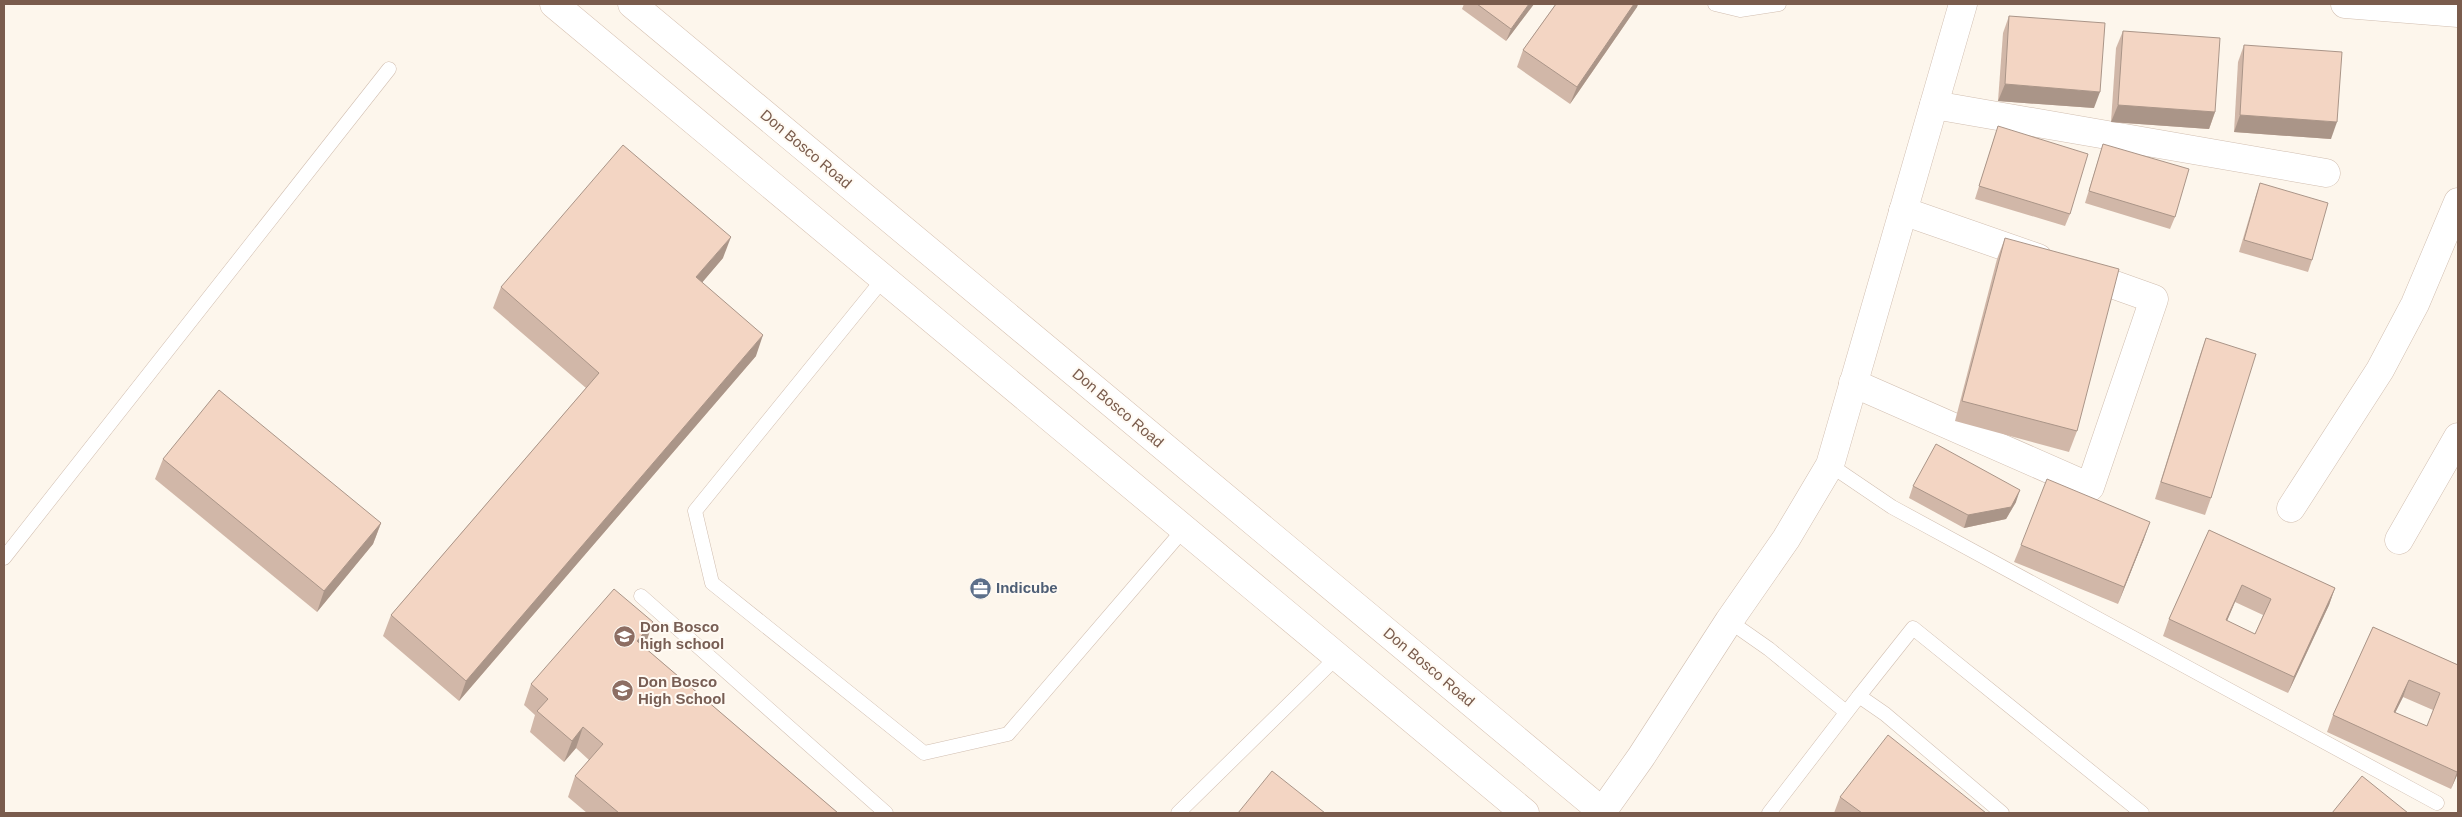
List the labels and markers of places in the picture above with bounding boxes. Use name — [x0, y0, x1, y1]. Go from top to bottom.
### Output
office icon: Indicube — [968, 576, 992, 600]
place label: Indicube — [996, 579, 1058, 596]
place label: Don Bosco high school — [640, 618, 724, 652]
school or university icon: Don Bosco high school — [612, 624, 636, 648]
place label: Don Bosco High School — [638, 673, 726, 707]
school or university icon: Don Bosco High School — [610, 679, 634, 703]

